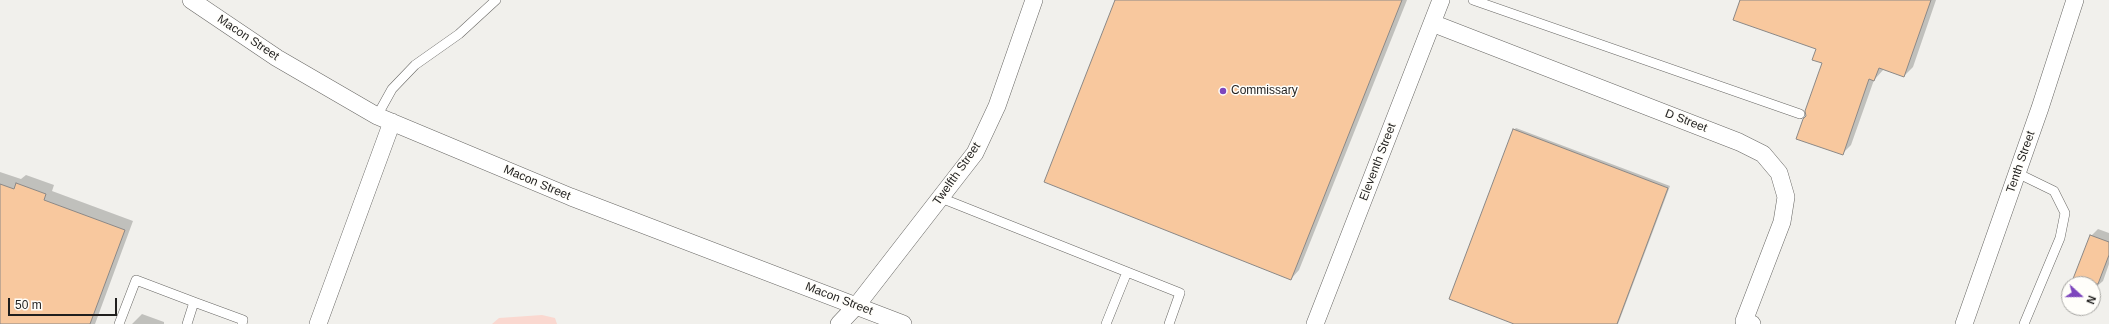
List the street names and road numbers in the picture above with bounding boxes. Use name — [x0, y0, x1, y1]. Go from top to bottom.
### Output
street label: Macon Street — [214, 12, 282, 64]
street label: D Street — [1663, 106, 1709, 136]
street label: Eleventh Street — [1357, 121, 1399, 203]
street label: Tenth Street — [2004, 129, 2038, 195]
street label: Twelfth Street — [930, 140, 984, 208]
street label: Macon Street — [501, 162, 573, 204]
street label: Macon Street — [803, 279, 875, 319]

